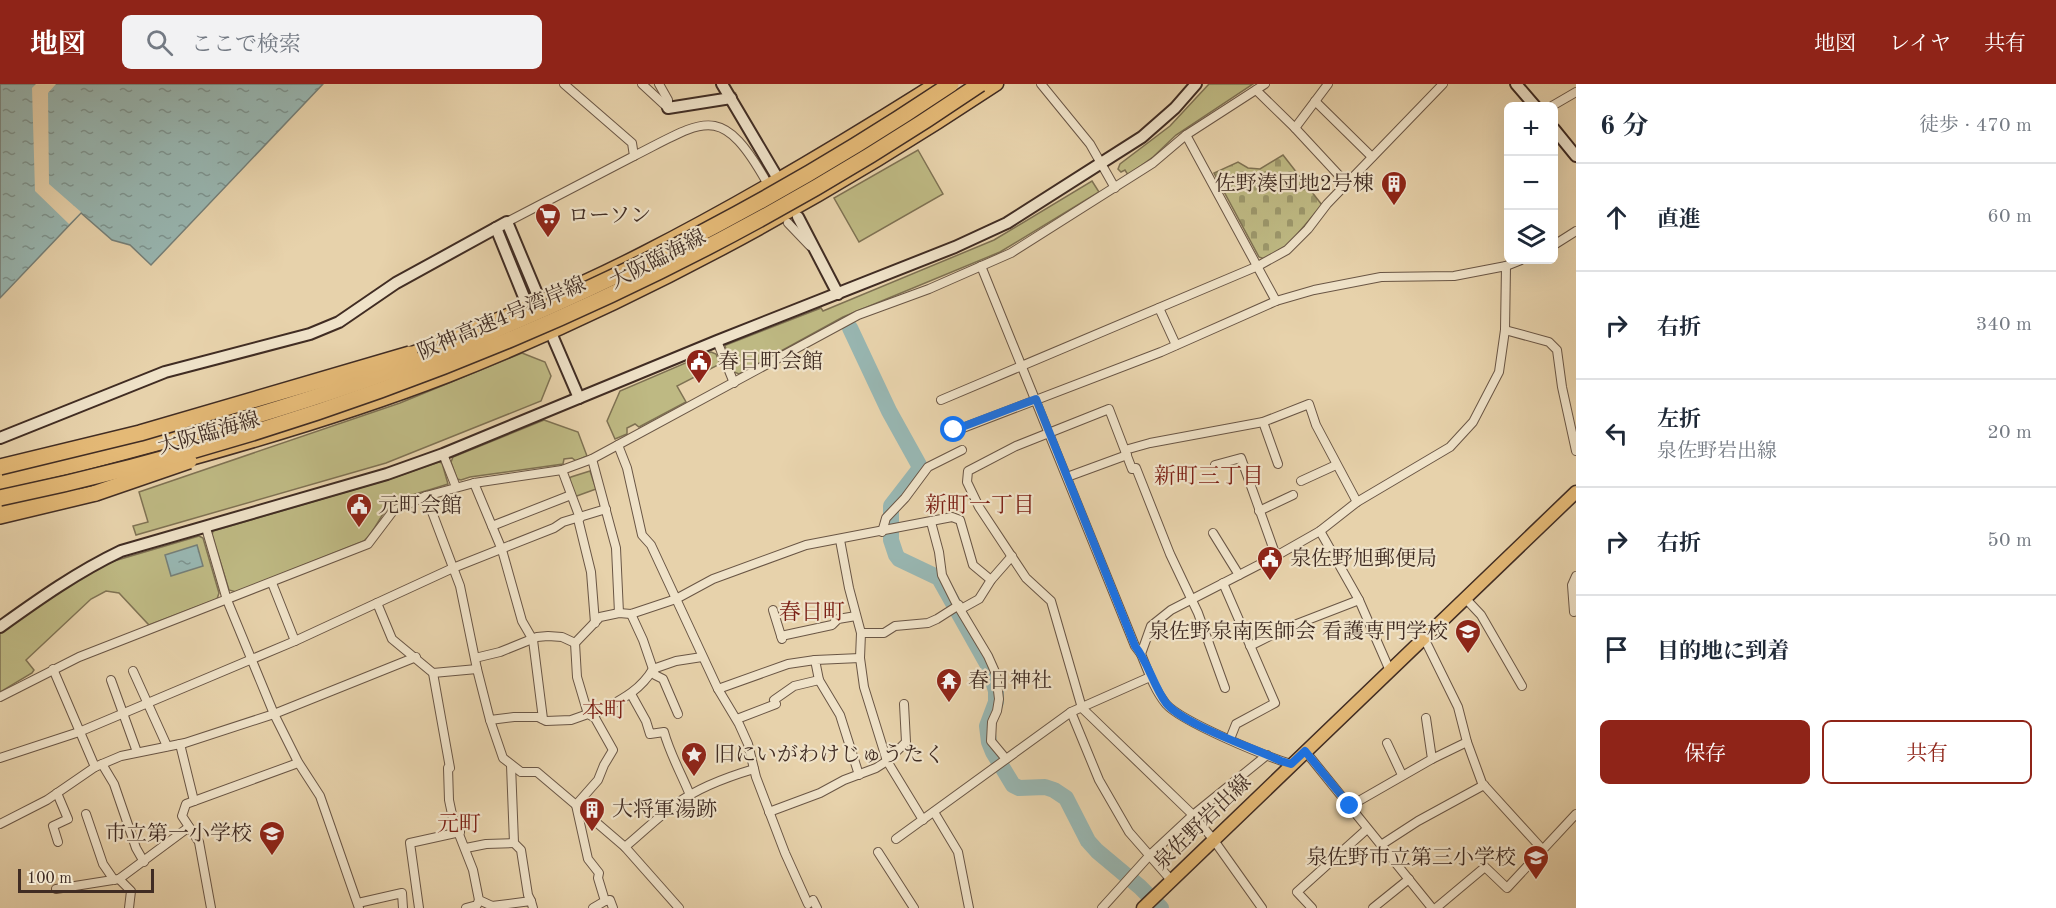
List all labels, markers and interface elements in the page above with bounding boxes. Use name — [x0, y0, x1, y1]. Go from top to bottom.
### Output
search box — [122, 15, 542, 69]
icon: search — [143, 26, 176, 59]
text: 地図 — [30, 32, 86, 60]
text: ここで検索 — [191, 34, 301, 56]
text: 地図 — [1814, 34, 1856, 55]
text: レイヤ — [1889, 34, 1951, 55]
text: 共有 — [1984, 34, 2026, 55]
map controls — [1504, 102, 1558, 264]
button: + — [1504, 102, 1558, 156]
text: 6 分 — [1600, 114, 1648, 140]
text: 徒歩 · 470 m — [1919, 116, 2032, 136]
button: − — [1504, 156, 1558, 210]
building icon: 佐野湊団地2号棟 — [1379, 169, 1409, 207]
place label: 佐野湊団地2号棟 — [1215, 172, 1374, 195]
supermarket icon: ローソン — [533, 201, 563, 239]
icon: ahead — [1600, 201, 1633, 234]
place label: ローソン — [568, 206, 651, 227]
text: 60 m — [1987, 207, 2032, 227]
text: 直進 — [1657, 209, 1701, 231]
button: layers — [1504, 210, 1558, 264]
street label: 大阪臨海線 — [606, 225, 710, 293]
street label: 阪神高速4号湾岸線 — [414, 272, 589, 364]
icon: right — [1600, 309, 1633, 342]
text: 340 m — [1976, 315, 2032, 335]
text: 右折 — [1657, 317, 1701, 339]
public building icon: 春日町会館 — [684, 347, 714, 385]
place label: 春日町会館 — [718, 350, 823, 373]
street label: 大阪臨海線 — [155, 408, 262, 459]
text: 左折 — [1657, 409, 1701, 431]
route start — [940, 416, 966, 442]
icon: left — [1600, 417, 1633, 450]
text: 20 m — [1987, 423, 2032, 443]
text: 泉佐野岩出線 — [1657, 442, 1777, 462]
district label: 新町三丁目 — [1154, 464, 1264, 488]
public building icon: 元町会館 — [344, 491, 374, 529]
district label: 新町一丁目 — [925, 493, 1035, 517]
place label: 元町会館 — [378, 494, 462, 517]
icon: right — [1600, 525, 1633, 558]
text: 50 m — [1987, 531, 2032, 551]
text: 右折 — [1657, 533, 1701, 555]
public building icon: 泉佐野旭郵便局 — [1255, 544, 1285, 582]
place label: 泉佐野旭郵便局 — [1290, 547, 1437, 570]
district label: 春日町 — [779, 600, 845, 624]
school or university icon: 泉佐野泉南医師会 看護専門学校 — [1453, 617, 1483, 655]
place label: 泉佐野泉南医師会 看護専門学校 — [1148, 620, 1448, 643]
icon: arrive — [1600, 633, 1633, 666]
text: 目的地に到着 — [1657, 641, 1789, 663]
temple icon: 春日神社 — [934, 666, 964, 704]
place label: 春日神社 — [968, 669, 1052, 692]
district label: 本町 — [582, 698, 626, 722]
button: 保存 — [1600, 720, 1810, 784]
button: 共有 — [1822, 720, 2032, 784]
place icon: 旧にいがわけじゅうたく — [679, 740, 709, 778]
place label: 旧にいがわけじゅうたく — [714, 744, 945, 766]
street label: 泉佐野岩出線 — [1149, 770, 1256, 874]
route end — [1336, 792, 1362, 818]
building icon: 大将軍湯跡 — [577, 795, 607, 833]
place label: 大将軍湯跡 — [612, 798, 717, 821]
district label: 元町 — [437, 812, 481, 836]
school or university icon: 市立第一小学校 — [257, 819, 287, 857]
place label: 市立第一小学校 — [105, 822, 252, 845]
school or university icon: 泉佐野市立第三小学校 — [1521, 843, 1551, 881]
place label: 泉佐野市立第三小学校 — [1306, 846, 1516, 869]
scale bar — [18, 866, 154, 894]
text: 100 m — [27, 871, 72, 887]

